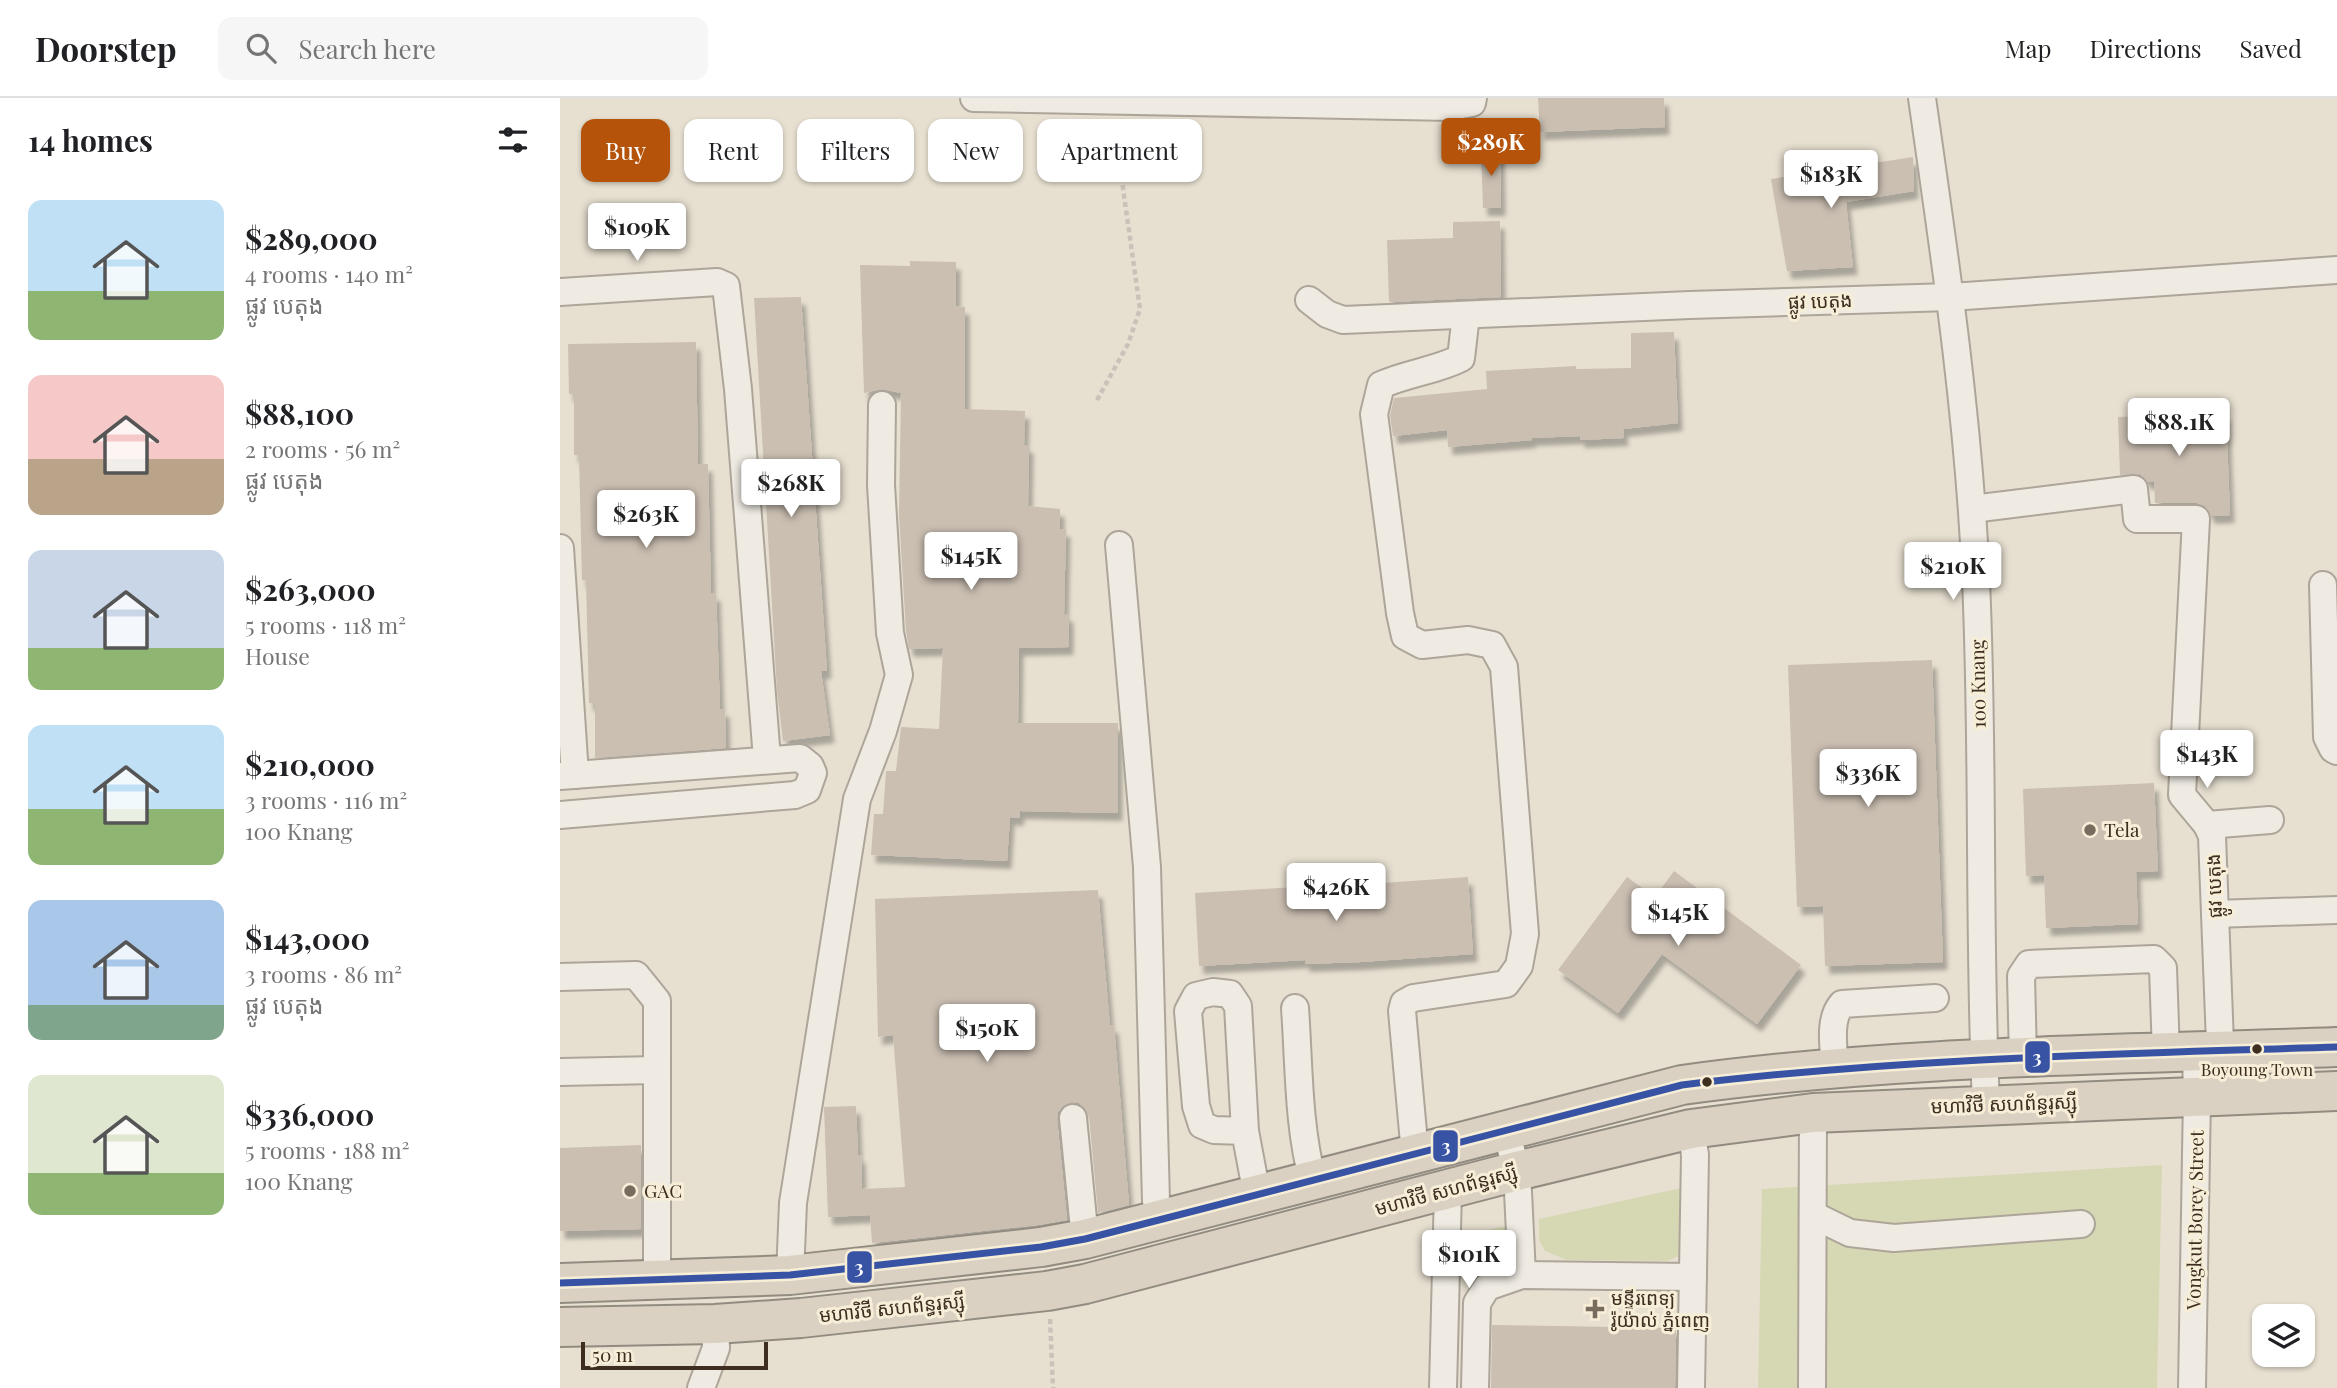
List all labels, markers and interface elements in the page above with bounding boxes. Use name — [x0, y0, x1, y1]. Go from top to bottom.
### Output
search box — [218, 17, 708, 80]
text: Doorstep — [35, 26, 176, 70]
icon: search — [242, 29, 280, 67]
text: Search here — [298, 31, 436, 66]
text: Map — [2005, 32, 2051, 64]
text: Directions — [2089, 32, 2202, 64]
text: Saved — [2240, 32, 2302, 64]
pin: $289K — [1442, 118, 1540, 178]
chip: Buy — [581, 119, 670, 182]
chip: Rent — [684, 119, 783, 182]
chip: Filters — [797, 119, 914, 182]
chip: New — [928, 119, 1023, 182]
chip: Apartment — [1037, 119, 1202, 182]
text: 14 homes — [28, 120, 153, 160]
icon: filters — [494, 121, 532, 159]
text: $289K — [1457, 125, 1525, 156]
pin: $183K — [1782, 150, 1880, 210]
text: $183K — [1800, 157, 1862, 188]
pin: $109K — [588, 204, 686, 263]
text: $109K — [604, 210, 670, 241]
text: $289,000 — [245, 218, 378, 258]
icon: home — [84, 228, 168, 312]
text: 4 rooms · 140 m² — [245, 258, 413, 289]
street label: ផ្លូវ បេតុង — [1787, 286, 1853, 320]
text: ផ្លូវ បេតុង — [245, 289, 323, 320]
text: $88,100 — [245, 393, 354, 433]
pin: $88.1K — [2122, 398, 2236, 458]
icon: home — [84, 403, 168, 487]
text: $88.1K — [2144, 405, 2214, 436]
text: 2 rooms · 56 m² — [245, 433, 400, 464]
pin: $268K — [742, 460, 840, 519]
text: ផ្លូវ បេតុង — [245, 464, 323, 495]
text: $268K — [757, 466, 825, 497]
pin: $263K — [597, 490, 695, 550]
text: $263K — [613, 497, 679, 528]
pin: $145K — [922, 532, 1020, 592]
text: $145K — [940, 539, 1002, 570]
pin: $210K — [1904, 542, 2002, 602]
text: $210K — [1920, 549, 1986, 580]
text: $263,000 — [245, 569, 376, 609]
icon: home — [84, 578, 168, 662]
text: 5 rooms · 118 m² — [245, 609, 406, 640]
street label: 100 Knang — [1963, 639, 1991, 729]
text: House — [245, 640, 310, 671]
pin: $143K — [2158, 730, 2256, 790]
text: $143K — [2176, 737, 2238, 768]
text: $210,000 — [245, 744, 375, 784]
pin: $336K — [1819, 750, 1917, 809]
icon: home — [84, 753, 168, 837]
text: $336K — [1836, 756, 1900, 787]
text: 3 rooms · 116 m² — [245, 784, 407, 815]
text: 100 Knang — [245, 815, 353, 846]
place label: Tela — [2104, 816, 2140, 842]
marker: Tela — [2082, 822, 2098, 838]
street label: ផ្លូវ បេតុង — [2199, 853, 2233, 919]
pin: $426K — [1287, 864, 1385, 923]
text: $426K — [1303, 870, 1369, 901]
pin: $145K — [1629, 888, 1727, 948]
text: $145K — [1647, 895, 1709, 926]
text: $143,000 — [245, 918, 370, 958]
icon: home — [84, 928, 168, 1012]
text: 3 rooms · 86 m² — [245, 958, 402, 989]
text: ផ្លូវ បេតុង — [245, 989, 323, 1020]
pin: $150K — [938, 1004, 1036, 1064]
text: $150K — [955, 1011, 1019, 1042]
line badge: 3 — [2024, 1040, 2051, 1074]
marker: Boyoung Town — [2250, 1042, 2264, 1056]
text: 3 — [2032, 1043, 2042, 1069]
place label: Boyoung Town — [2201, 1058, 2313, 1080]
unlabelled marker — [1700, 1075, 1714, 1089]
street label: មហាវិថី សហព័ន្ធរុស្ស៊ី — [1930, 1087, 2078, 1124]
text: $336,000 — [245, 1094, 374, 1134]
icon: home — [84, 1103, 168, 1187]
line badge: 3 — [1432, 1129, 1459, 1163]
street label: Vongkut Borey Street — [2179, 1130, 2209, 1311]
text: 3 — [1441, 1132, 1451, 1158]
text: 5 rooms · 188 m² — [245, 1134, 410, 1165]
street label: មហាវិថី សហព័ន្ធរុស្ស៊ី — [1372, 1158, 1521, 1226]
text: 100 Knang — [245, 1165, 353, 1196]
place label: GAC — [644, 1177, 682, 1203]
marker: GAC — [622, 1183, 638, 1199]
pin: $101K — [1420, 1230, 1518, 1290]
text: $101K — [1438, 1237, 1500, 1268]
line badge: 3 — [846, 1250, 873, 1284]
text: 3 — [854, 1253, 864, 1279]
place label: មន្ទីរពេទ្យ រ៉ូយ៉ាល់ ភ្នំពេញ — [1610, 1284, 1710, 1332]
street label: មហាវិថី សហព័ន្ធរុស្ស៊ី — [818, 1286, 967, 1333]
marker: មន្ទីរពេទ្យ រ៉ូយ៉ាល់ ភ្នំពេញ — [1585, 1299, 1605, 1319]
map controls — [2252, 1304, 2315, 1367]
button: layers — [2252, 1304, 2315, 1367]
scale bar — [581, 1339, 768, 1371]
text: 50 m — [592, 1341, 633, 1367]

